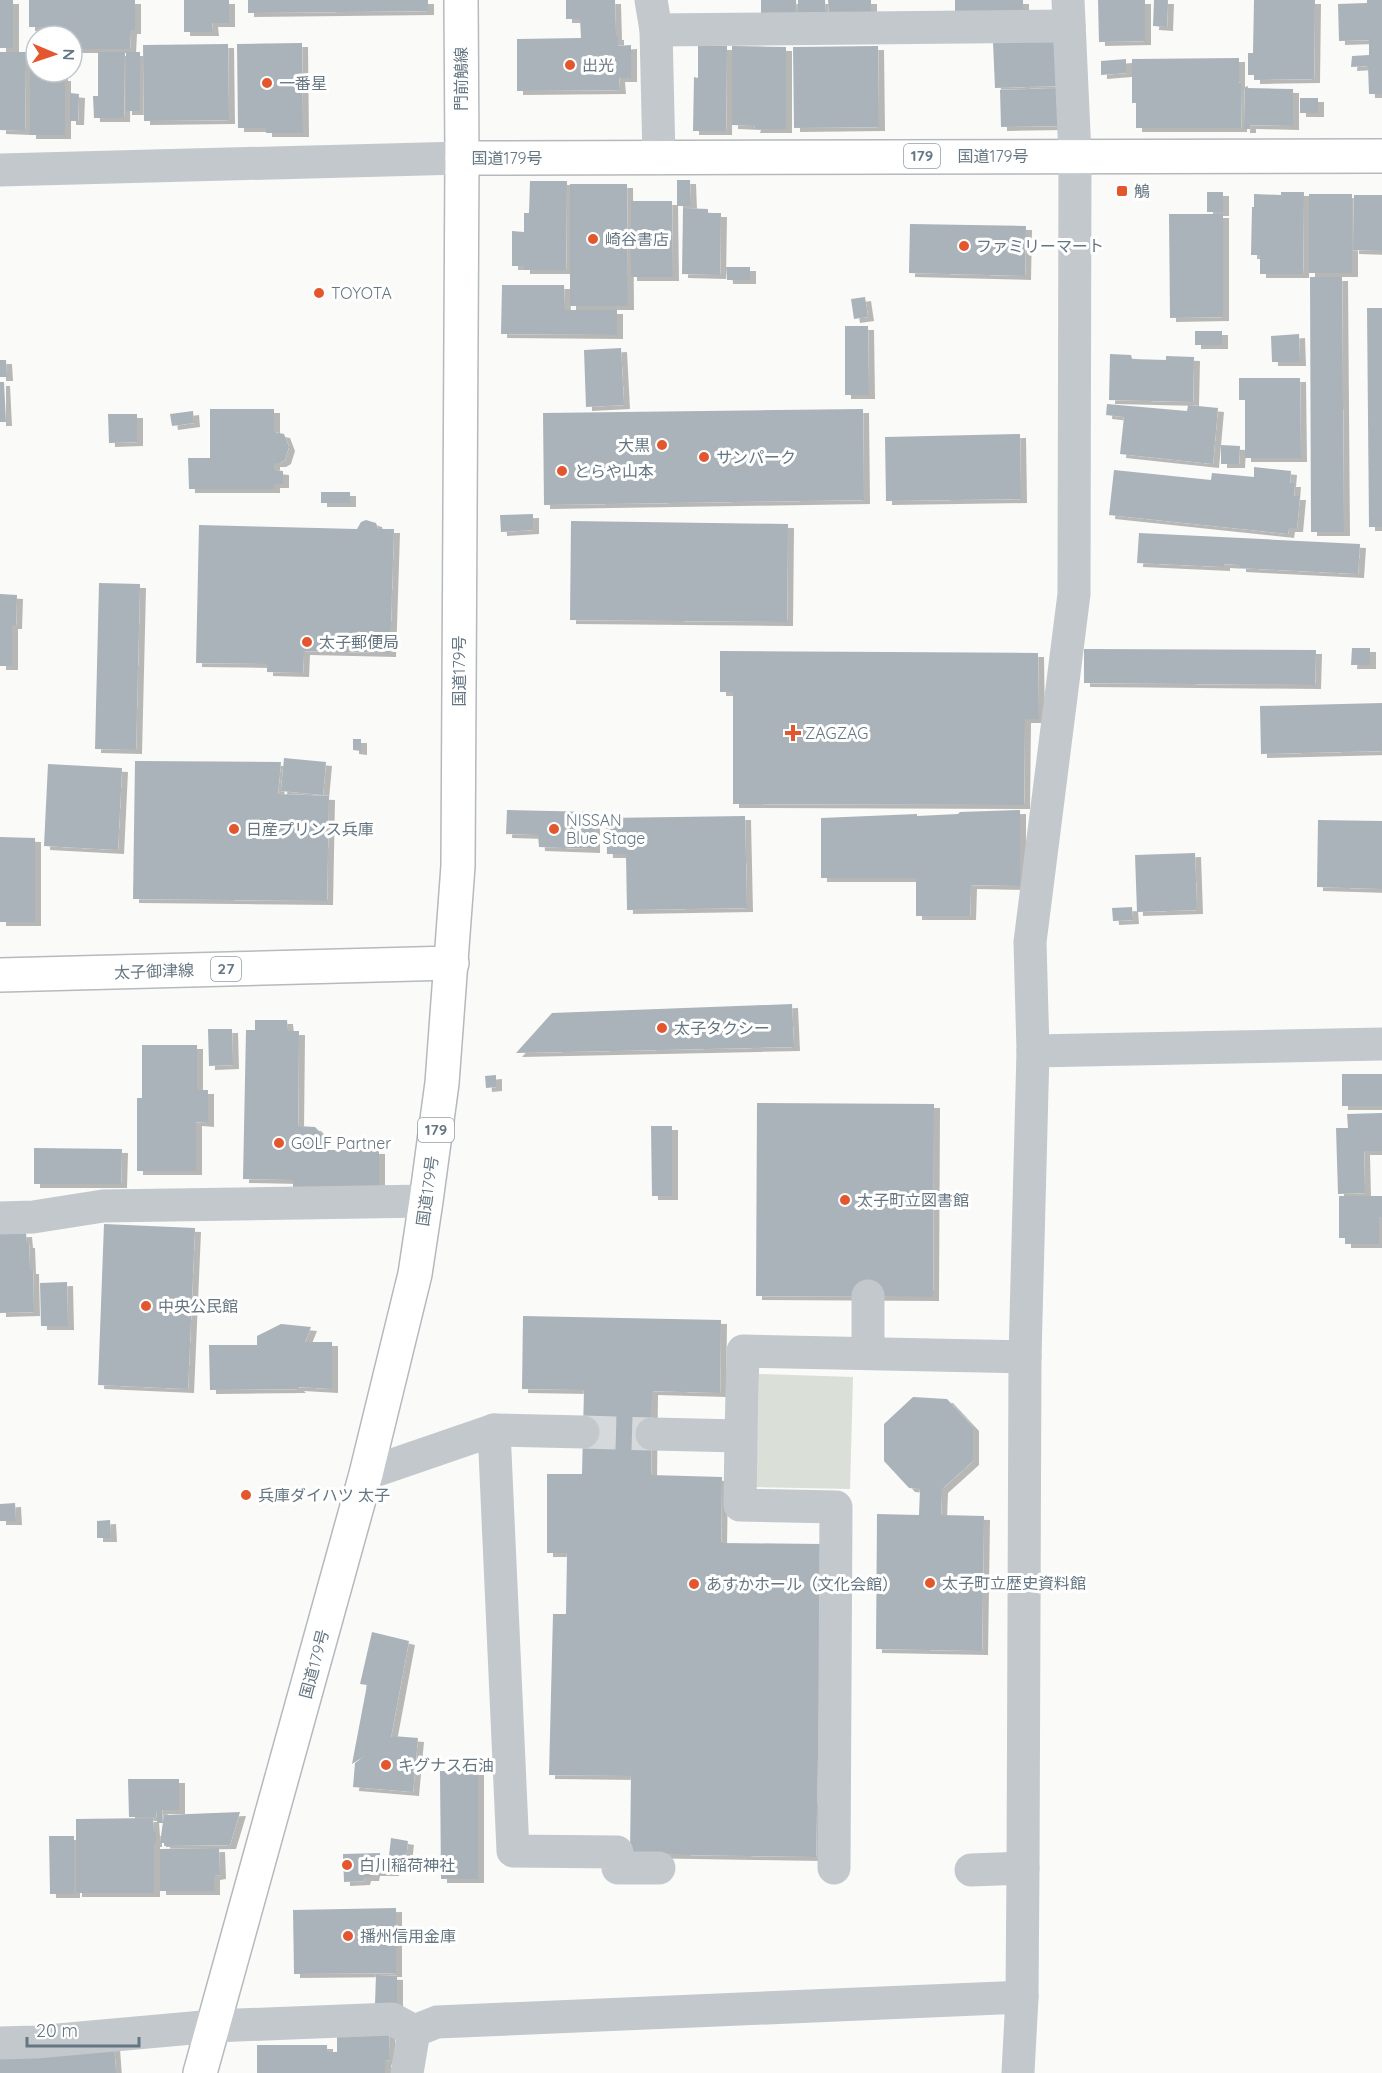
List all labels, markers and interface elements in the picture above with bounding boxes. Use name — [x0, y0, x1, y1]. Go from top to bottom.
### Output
north arrow — [24, 24, 84, 84]
street label: 門前鵤線 — [451, 47, 471, 111]
text: N — [59, 48, 79, 61]
place label: 出光 — [582, 55, 614, 75]
marker: 出光 — [563, 58, 577, 72]
place label: 一番星 — [279, 73, 327, 93]
marker: 一番星 — [260, 76, 274, 90]
road number: 179 — [904, 144, 940, 168]
street label: 国道179号 — [957, 146, 1029, 166]
street label: 国道179号 — [471, 148, 543, 168]
place label: 鵤 — [1134, 181, 1150, 201]
marker: 鵤 — [1115, 184, 1129, 198]
place label: 崎谷書店 — [605, 229, 669, 249]
marker: 崎谷書店 — [586, 232, 600, 246]
place label: ファミリーマート — [976, 236, 1104, 256]
marker: ファミリーマート — [957, 239, 971, 253]
place label: TOYOTA — [331, 283, 392, 303]
marker: TOYOTA — [312, 286, 326, 300]
place label: 大黒 — [618, 435, 650, 455]
marker: 大黒 — [655, 438, 669, 452]
place label: サンパーク — [716, 447, 796, 467]
marker: サンパーク — [697, 450, 711, 464]
place label: とらや山本 — [574, 461, 654, 481]
marker: とらや山本 — [555, 464, 569, 478]
place label: 太子郵便局 — [319, 632, 399, 652]
marker: 太子郵便局 — [300, 635, 314, 649]
street label: 国道179号 — [449, 635, 469, 707]
place label: ZAGZAG — [805, 723, 868, 743]
marker: ZAGZAG — [786, 726, 800, 740]
place label: NISSAN Blue Stage — [566, 810, 645, 848]
place label: 日産プリンス兵庫 — [246, 819, 374, 839]
marker: 日産プリンス兵庫 — [227, 822, 241, 836]
marker: NISSAN Blue Stage — [547, 822, 561, 836]
road number: 27 — [211, 957, 241, 981]
street label: 太子御津線 — [114, 960, 194, 982]
place label: 太子タクシー — [674, 1018, 770, 1038]
marker: 太子タクシー — [655, 1021, 669, 1035]
road number: 179 — [418, 1118, 454, 1142]
place label: GOLF Partner — [291, 1133, 392, 1153]
marker: GOLF Partner — [272, 1136, 286, 1150]
street label: 国道179号 — [412, 1154, 442, 1228]
place label: 太子町立図書館 — [857, 1190, 969, 1210]
marker: 太子町立図書館 — [838, 1193, 852, 1207]
place label: 中央公民館 — [158, 1296, 238, 1316]
marker: 中央公民館 — [139, 1299, 153, 1313]
place label: 兵庫ダイハツ 太子 — [258, 1485, 390, 1505]
marker: 兵庫ダイハツ 太子 — [239, 1488, 253, 1502]
place label: 太子町立歴史資料館 — [942, 1573, 1086, 1593]
place label: あすかホール（文化会館） — [706, 1574, 898, 1594]
marker: 太子町立歴史資料館 — [923, 1576, 937, 1590]
marker: あすかホール（文化会館） — [687, 1577, 701, 1591]
street label: 国道179号 — [295, 1627, 333, 1701]
place label: キグナス石油 — [398, 1755, 494, 1775]
marker: キグナス石油 — [379, 1758, 393, 1772]
place label: 白川稲荷神社 — [359, 1855, 455, 1875]
marker: 白川稲荷神社 — [340, 1858, 354, 1872]
place label: 播州信用金庫 — [360, 1926, 456, 1946]
marker: 播州信用金庫 — [341, 1929, 355, 1943]
scale bar — [27, 2010, 140, 2048]
text: 20 m — [36, 2019, 78, 2042]

